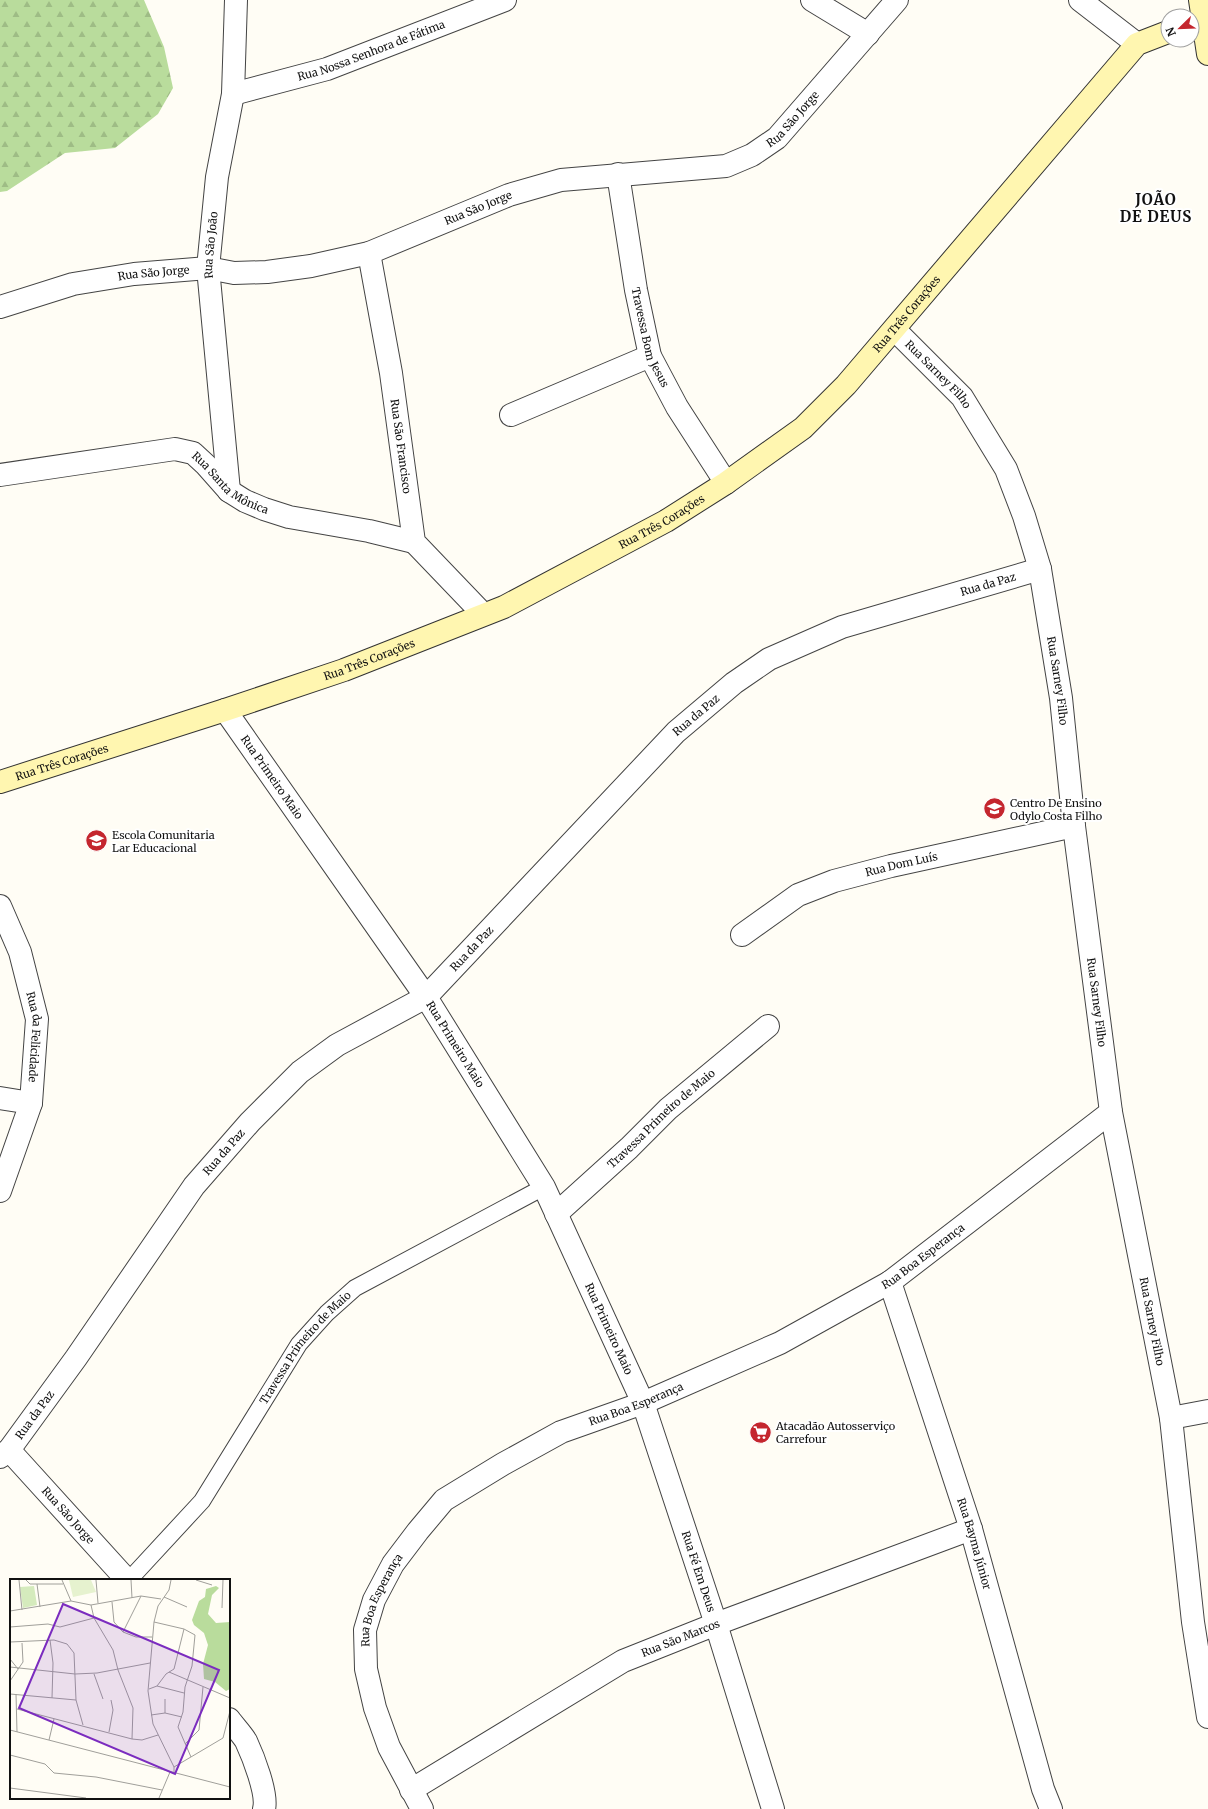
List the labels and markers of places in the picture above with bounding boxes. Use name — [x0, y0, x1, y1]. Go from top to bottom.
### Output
school or university icon: Centro De Ensino Odylo Costa Filho — [982, 796, 1008, 822]
place label: Centro De Ensino Odylo Costa Filho — [1010, 796, 1103, 823]
school or university icon: Escola Comunitaria Lar Educacional — [83, 828, 109, 854]
place label: Escola Comunitaria Lar Educacional — [112, 828, 215, 855]
supermarket icon: Atacadão Autosserviço Carrefour — [747, 1419, 773, 1445]
place label: Atacadão Autosserviço Carrefour — [775, 1419, 896, 1446]

